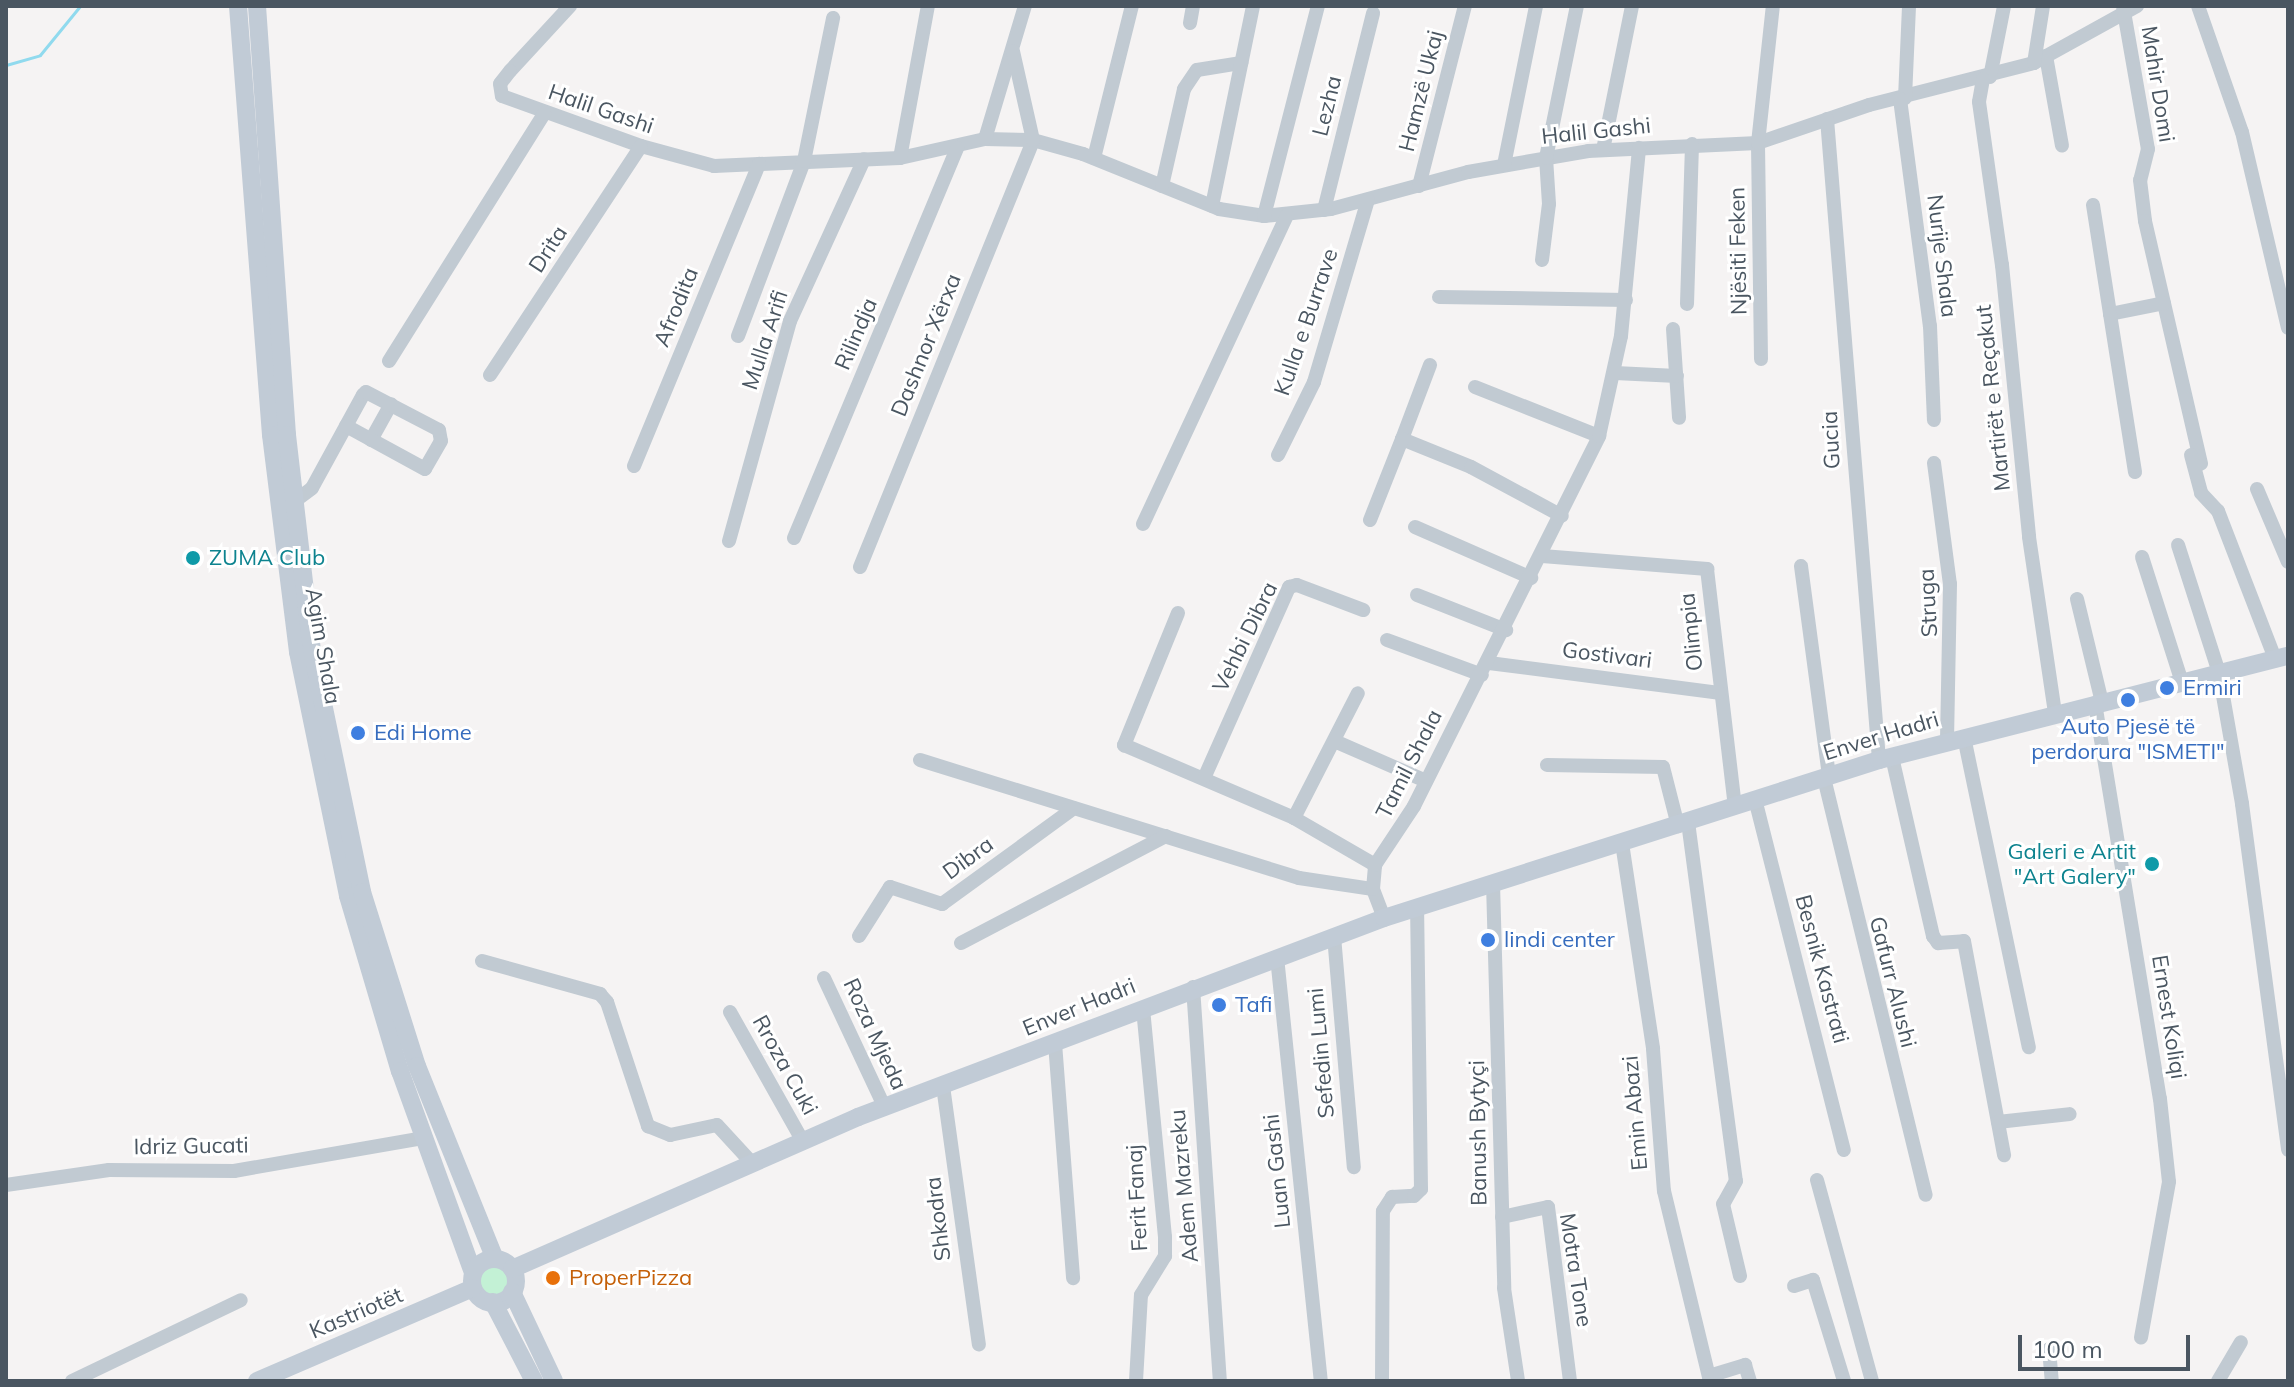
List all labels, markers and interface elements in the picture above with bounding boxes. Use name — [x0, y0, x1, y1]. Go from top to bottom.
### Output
street label: Mahir Domi — [2136, 24, 2180, 144]
street label: Hamzë Ukaj — [1393, 28, 1449, 154]
street label: Lezha — [1307, 73, 1347, 139]
street label: Halil Gashi — [545, 79, 657, 139]
street label: Halil Gashi — [1540, 112, 1652, 150]
street label: Njësiti Feken — [1724, 187, 1752, 315]
street label: Nurije Shala — [1921, 193, 1963, 319]
street label: Drita — [523, 221, 573, 277]
street label: Kulla e Burrave — [1269, 245, 1343, 399]
street label: Afrodita — [648, 263, 704, 351]
street label: Dashnor Xërxa — [885, 270, 967, 420]
street label: Mulla Arifi — [737, 287, 793, 393]
street label: Rilindja — [829, 294, 883, 374]
street label: Martirët e Reçakut — [1970, 304, 2016, 492]
street label: Gucia — [1816, 410, 1846, 470]
place label: ZUMA Club — [209, 545, 325, 571]
marker: ZUMA Club — [184, 549, 202, 567]
street label: Struga — [1913, 568, 1943, 638]
street label: Vehbi Dibra — [1207, 578, 1283, 696]
street label: Agim Shala — [300, 586, 346, 706]
street label: Olimpia — [1674, 592, 1708, 672]
street label: Gostivari — [1561, 636, 1653, 674]
place label: Ermiri — [2183, 675, 2242, 701]
marker: Ermiri — [2158, 679, 2176, 697]
marker: Auto Pjesë të perdorura "ISMETI" — [2119, 691, 2137, 709]
street label: Tamil Shala — [1370, 705, 1448, 823]
street label: Enver Hadri — [1820, 706, 1942, 766]
place label: Auto Pjesë të perdorura "ISMETI" — [2031, 713, 2225, 764]
place label: Edi Home — [374, 720, 472, 746]
marker: Edi Home — [349, 724, 367, 742]
street label: Dibra — [938, 831, 998, 885]
place label: Galeri e Artit "Art Galery" — [2007, 838, 2136, 890]
marker: Galeri e Artit "Art Galery" — [2143, 855, 2161, 873]
street label: Besnik Kastrati — [1789, 892, 1855, 1046]
street label: Gafurr Alushi — [1864, 914, 1922, 1050]
place label: lindi center — [1504, 927, 1615, 953]
marker: lindi center — [1479, 931, 1497, 949]
street label: Ernest Koliqi — [2146, 953, 2192, 1081]
street label: Enver Hadri — [1019, 972, 1139, 1042]
street label: Roza Mjeda — [838, 974, 912, 1094]
street label: Sefedin Lumi — [1302, 987, 1340, 1119]
place label: Tafi — [1235, 992, 1272, 1018]
marker: Tafi — [1210, 996, 1228, 1014]
street label: Rroza Cuki — [747, 1011, 823, 1119]
street label: Emin Abazi — [1617, 1054, 1653, 1172]
street label: Banush Bytyçi — [1464, 1060, 1492, 1206]
street label: Adem Mazreku — [1164, 1108, 1204, 1264]
street label: Luan Gashi — [1258, 1113, 1296, 1229]
street label: Idriz Gucati — [133, 1132, 249, 1160]
street label: Ferit Fanaj — [1121, 1144, 1153, 1252]
street label: Shkodra — [920, 1175, 956, 1263]
street label: Motra Tone — [1554, 1211, 1598, 1329]
place label: ProperPizza — [569, 1265, 692, 1291]
marker: ProperPizza — [544, 1269, 562, 1287]
street label: Kastriotët — [305, 1282, 407, 1344]
scale bar — [2022, 1319, 2194, 1369]
text: 100 m — [2032, 1334, 2103, 1364]

